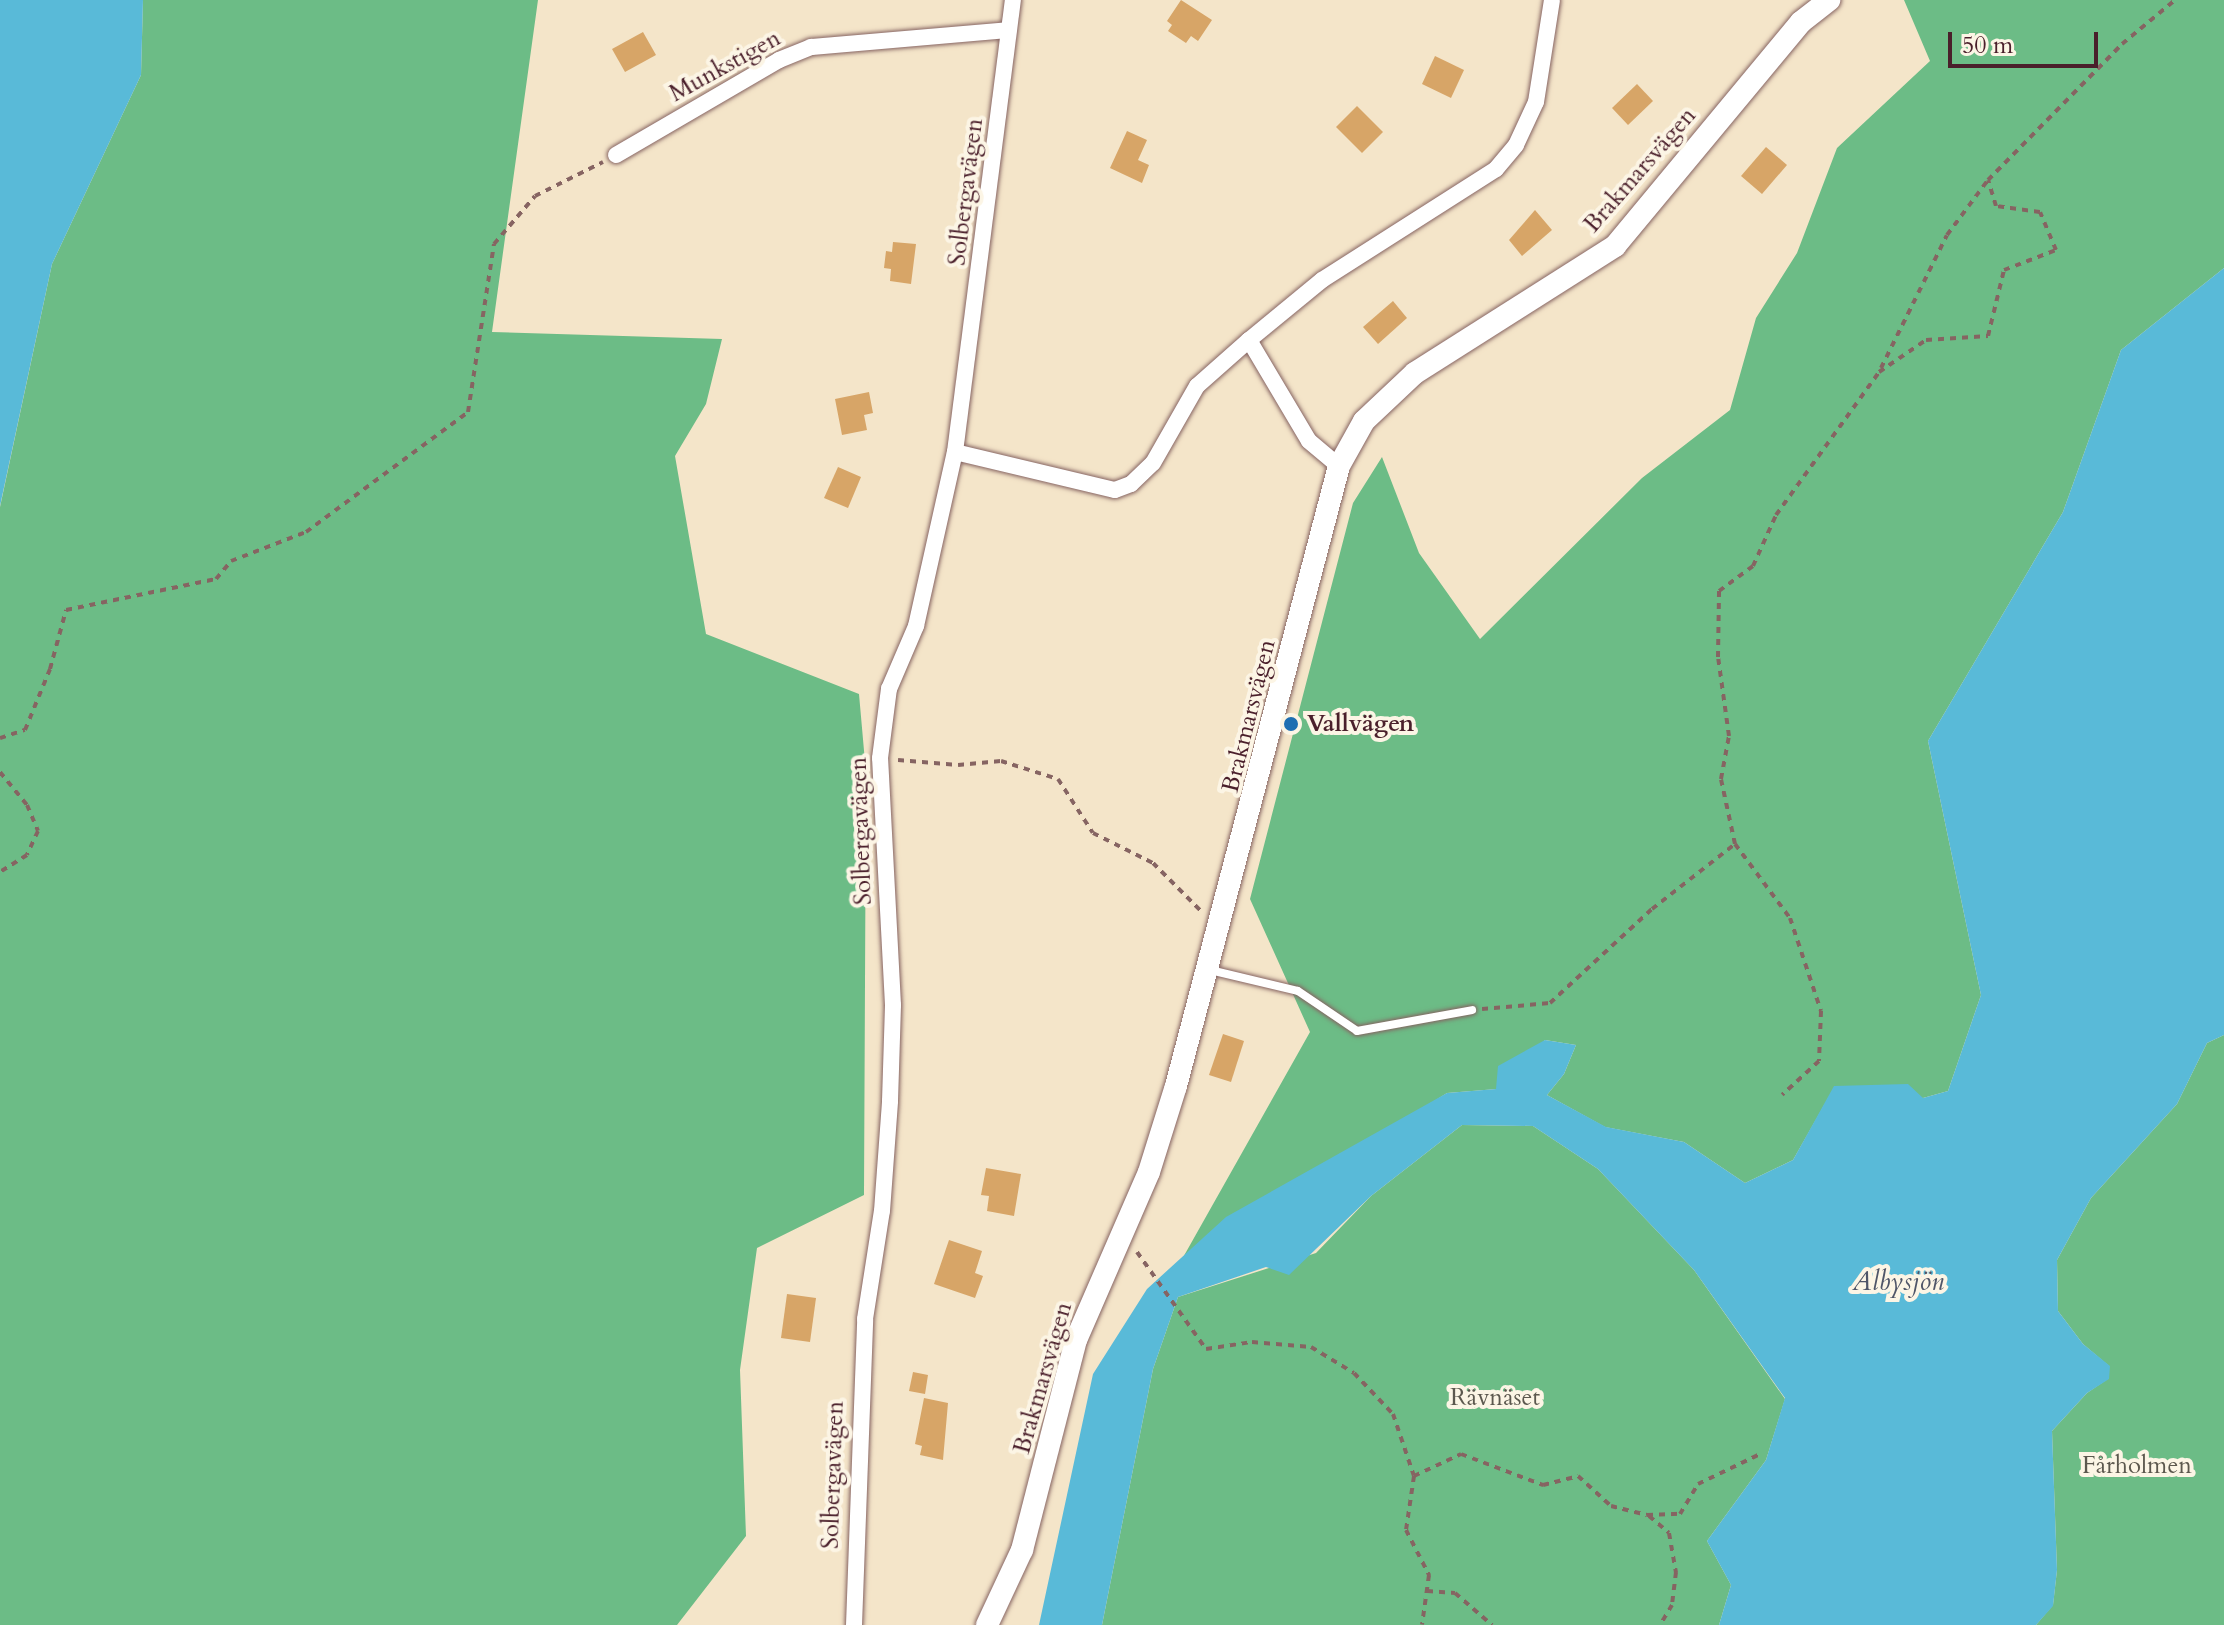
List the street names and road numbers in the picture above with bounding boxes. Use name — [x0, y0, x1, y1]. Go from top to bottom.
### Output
street label: Munkstigen — [664, 24, 786, 108]
street label: Brakmarsvägen — [1578, 102, 1702, 238]
street label: Solbergavägen — [943, 117, 989, 267]
street label: Brakmarsvägen — [1216, 637, 1282, 795]
street label: Solbergavägen — [844, 756, 878, 906]
street label: Brakmarsvägen — [1008, 1299, 1078, 1457]
street label: Solbergavägen — [816, 1400, 850, 1550]

